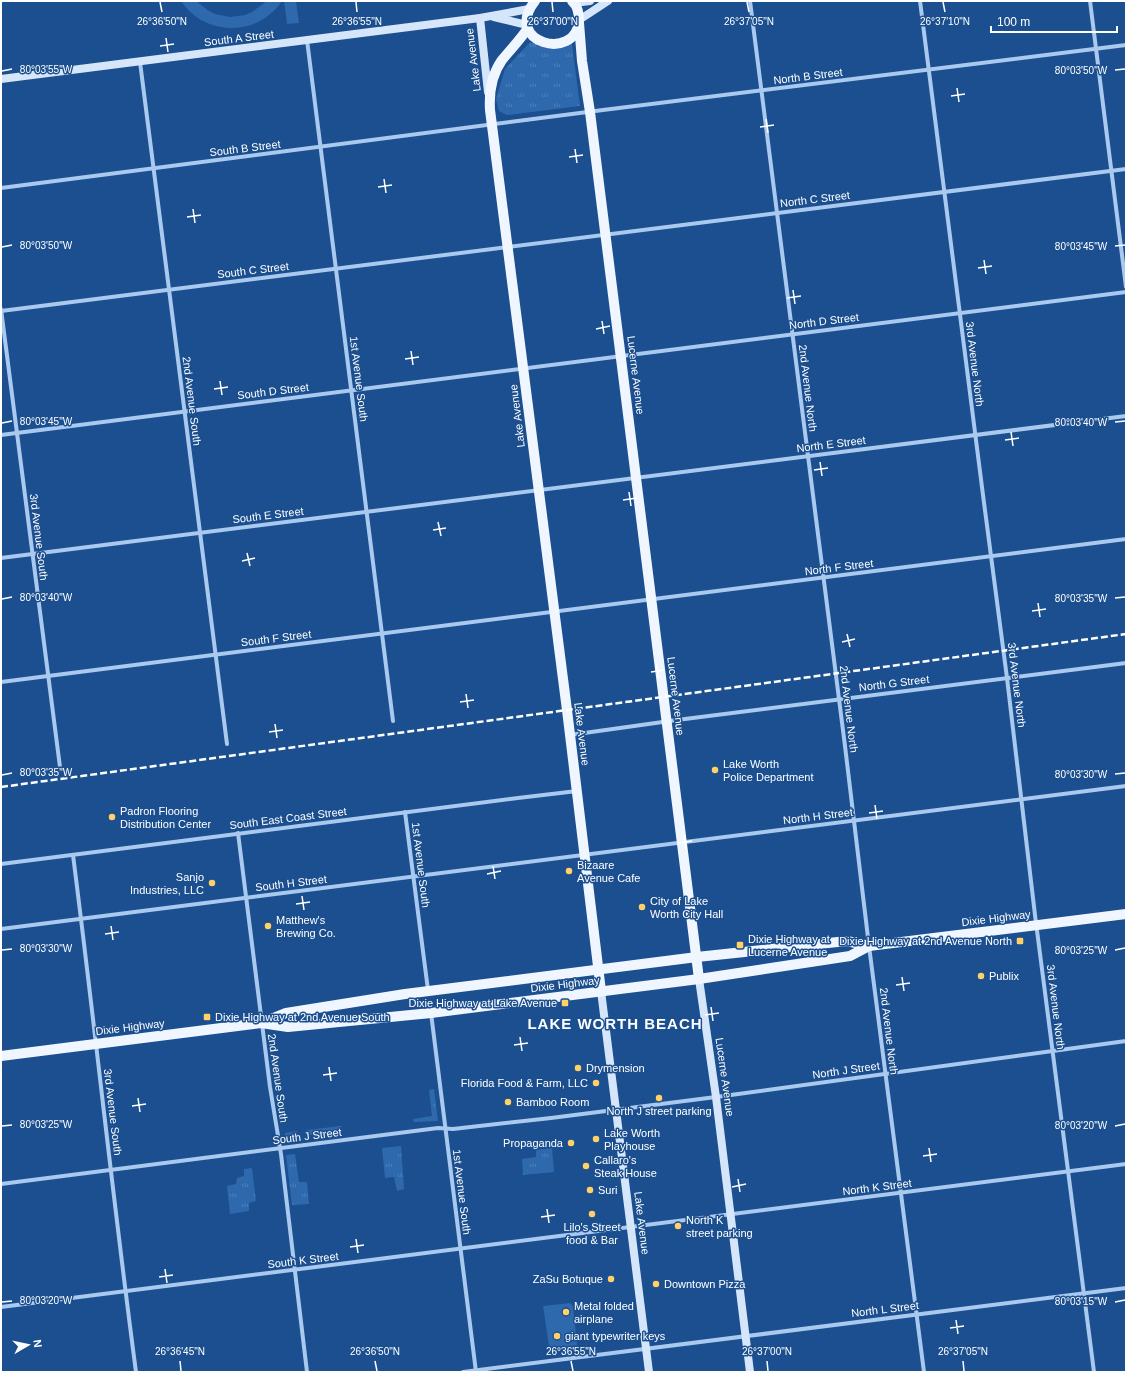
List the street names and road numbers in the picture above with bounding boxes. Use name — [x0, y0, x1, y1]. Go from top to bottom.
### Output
street label: South A Street — [203, 28, 275, 48]
street label: Lake Avenue — [463, 28, 483, 92]
street label: North B Street — [773, 66, 843, 86]
street label: South B Street — [209, 138, 281, 158]
street label: North C Street — [779, 189, 851, 209]
street label: South C Street — [216, 260, 290, 280]
street label: North D Street — [788, 311, 860, 331]
street label: 3rd Avenue North — [964, 321, 986, 407]
street label: Lucerne Avenue — [625, 335, 647, 415]
street label: 1st Avenue South — [348, 336, 370, 422]
street label: 2nd Avenue North — [797, 344, 819, 432]
street label: 2nd Avenue South — [181, 356, 203, 446]
street label: South D Street — [236, 381, 310, 401]
street label: Lake Avenue — [507, 384, 527, 448]
street label: North E Street — [796, 434, 866, 454]
street label: 3rd Avenue South — [28, 493, 50, 581]
street label: South E Street — [232, 505, 304, 525]
street label: North F Street — [804, 557, 874, 577]
street label: South F Street — [240, 628, 312, 648]
street label: 3rd Avenue North — [1006, 642, 1028, 728]
street label: Lucerne Avenue — [665, 656, 687, 736]
street label: 2nd Avenue North — [838, 665, 860, 753]
street label: North G Street — [858, 673, 930, 693]
street label: Lake Avenue — [572, 702, 592, 766]
street label: South East Coast Street — [229, 805, 347, 831]
street label: North H Street — [782, 806, 854, 826]
street label: 1st Avenue South — [410, 822, 432, 908]
street label: South H Street — [254, 873, 328, 893]
street label: Dixie Highway — [961, 908, 1032, 928]
street label: 3rd Avenue North — [1045, 964, 1067, 1050]
street label: Dixie Highway — [530, 974, 601, 994]
street label: 2nd Avenue North — [878, 987, 900, 1075]
street label: Dixie Highway — [95, 1017, 166, 1037]
street label: 2nd Avenue South — [266, 1033, 290, 1123]
street label: Lucerne Avenue — [714, 1037, 736, 1117]
street label: North J Street — [812, 1059, 880, 1081]
street label: 3rd Avenue South — [102, 1068, 124, 1156]
street label: South J Street — [272, 1126, 342, 1146]
street label: 1st Avenue South — [451, 1149, 473, 1235]
street label: North K Street — [842, 1177, 912, 1197]
street label: Lake Avenue — [632, 1191, 652, 1255]
street label: South K Street — [267, 1250, 339, 1270]
street label: North L Street — [850, 1299, 920, 1319]

